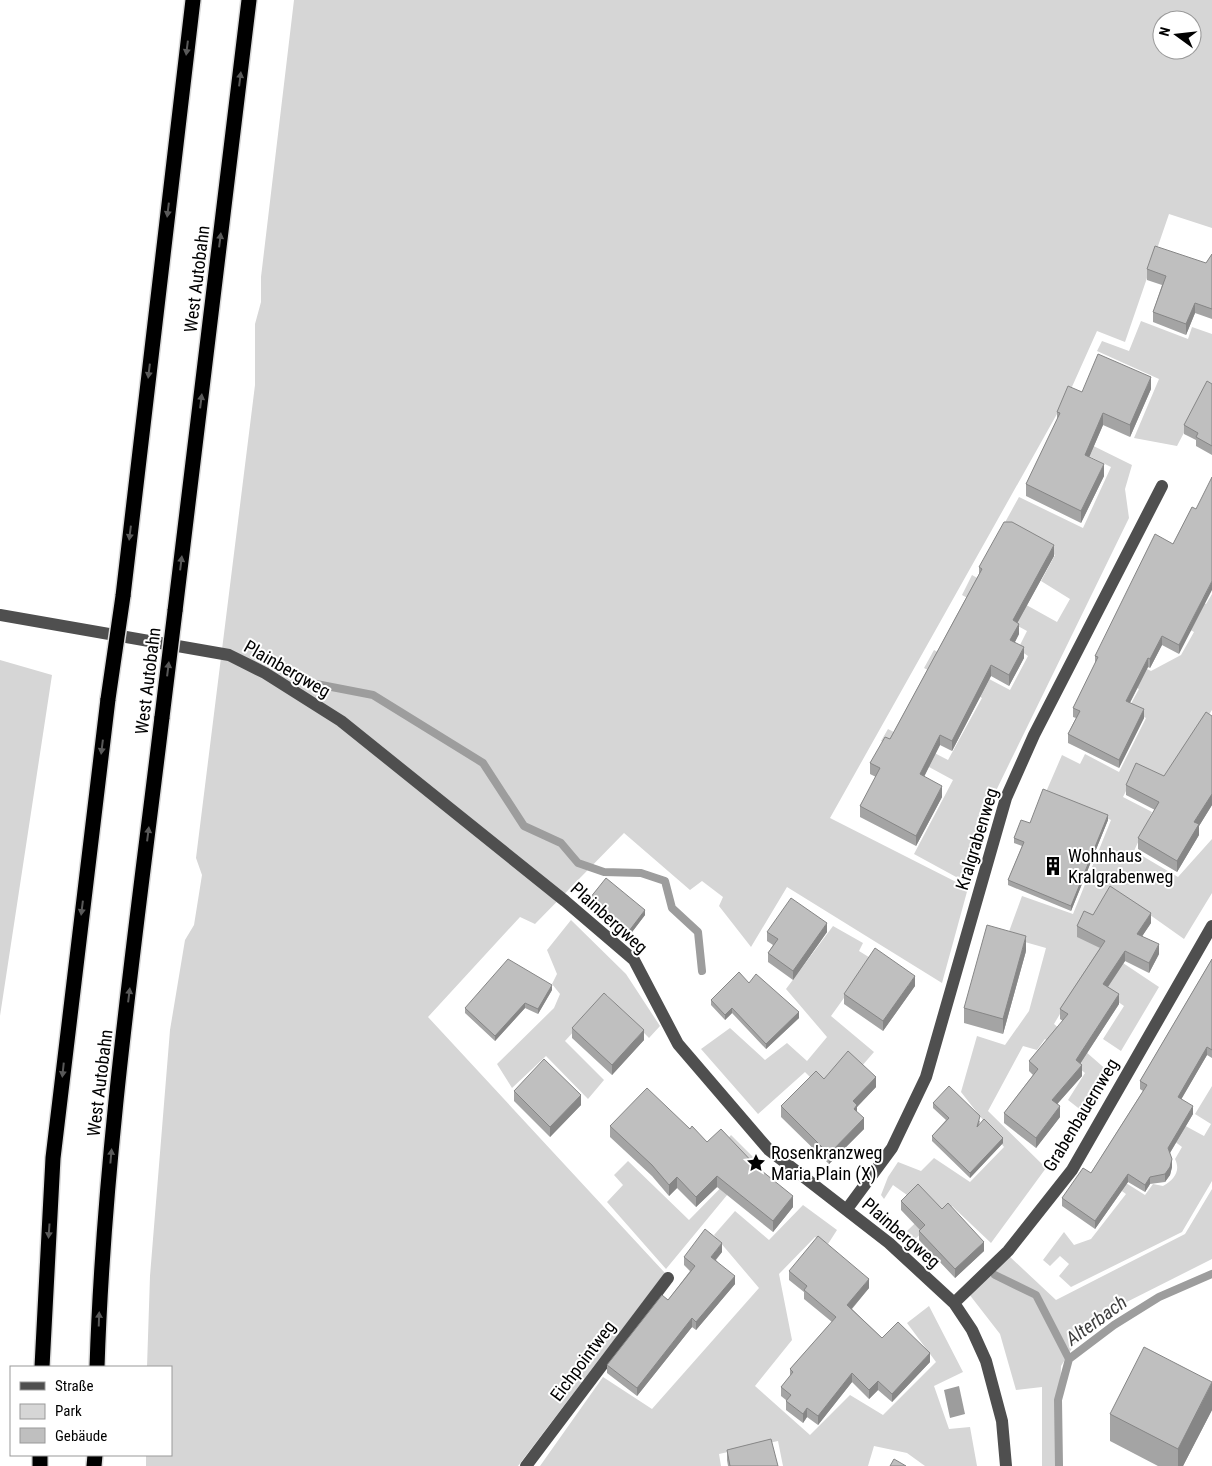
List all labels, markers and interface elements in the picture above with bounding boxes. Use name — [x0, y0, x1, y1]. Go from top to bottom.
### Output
north arrow — [1152, 10, 1202, 60]
text: N — [1156, 25, 1173, 38]
one-way arrow — [183, 41, 191, 57]
one-way arrow — [236, 70, 244, 86]
one-way arrow — [164, 202, 172, 218]
street label: West Autobahn — [180, 224, 213, 334]
one-way arrow — [216, 232, 224, 248]
one-way arrow — [145, 363, 153, 379]
one-way arrow — [197, 393, 205, 409]
one-way arrow — [126, 525, 134, 541]
one-way arrow — [177, 554, 185, 570]
street label: West Autobahn — [131, 626, 164, 736]
street label: Plainbergweg — [240, 635, 334, 702]
one-way arrow — [164, 660, 172, 676]
one-way arrow — [98, 739, 106, 755]
street label: Kralgrabenweg — [951, 785, 1002, 892]
one-way arrow — [144, 825, 152, 841]
place label: Wohnhaus Kralgrabenweg — [1068, 845, 1173, 887]
building icon: Wohnhaus Kralgrabenweg — [1042, 855, 1064, 877]
street label: Plainbergweg — [567, 878, 652, 958]
one-way arrow — [78, 901, 86, 917]
one-way arrow — [125, 987, 133, 1003]
street label: West Autobahn — [83, 1028, 116, 1138]
street label: Grabenbauernweg — [1039, 1054, 1123, 1175]
one-way arrow — [59, 1062, 67, 1078]
place label: Rosenkranzweg Maria Plain (X) — [771, 1142, 882, 1185]
one-way arrow — [107, 1148, 115, 1164]
place icon: Rosenkranzweg Maria Plain (X) — [745, 1152, 767, 1174]
street label: Plainbergweg — [858, 1193, 944, 1272]
one-way arrow — [44, 1224, 52, 1240]
water label: Alterbach — [1060, 1291, 1131, 1351]
one-way arrow — [95, 1310, 103, 1326]
street label: Eichpointweg — [546, 1316, 620, 1405]
legend — [10, 1366, 172, 1456]
text: Straße — [55, 1377, 94, 1395]
text: Park — [55, 1402, 82, 1420]
text: Gebäude — [55, 1427, 107, 1445]

